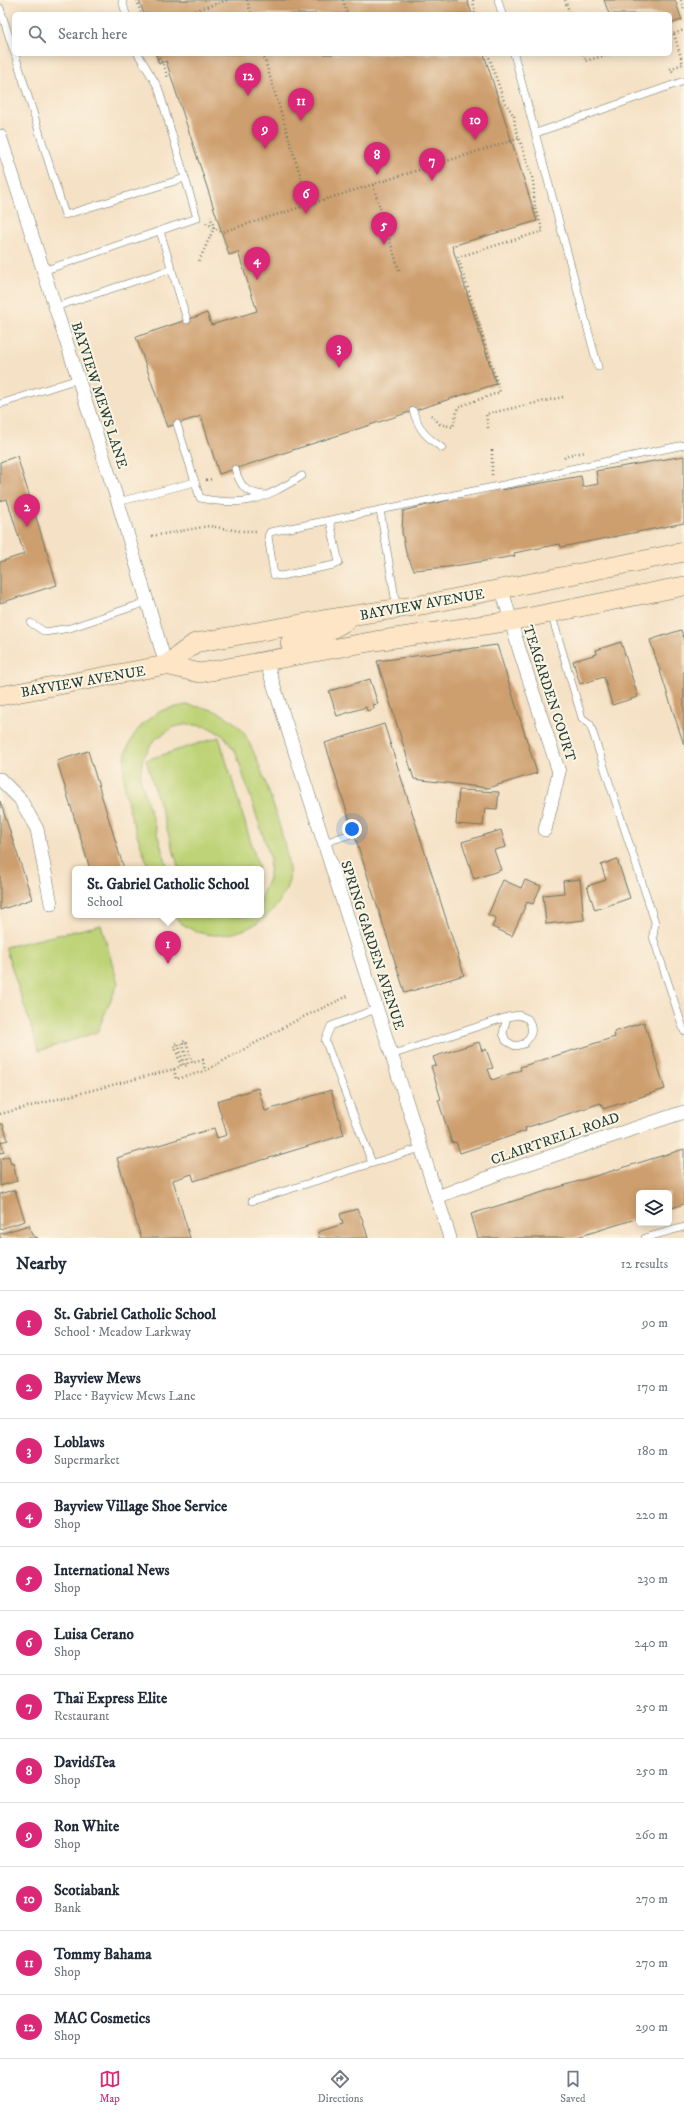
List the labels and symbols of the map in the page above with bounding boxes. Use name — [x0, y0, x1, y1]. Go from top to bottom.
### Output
pin: 12 — [235, 63, 261, 96]
pin: 11 — [288, 88, 314, 121]
pin: 10 — [462, 107, 488, 140]
pin: 9 — [252, 116, 278, 149]
pin: 8 — [364, 142, 390, 175]
pin: 7 — [419, 148, 445, 181]
pin: 6 — [293, 181, 319, 214]
pin: 5 — [371, 212, 397, 245]
pin: 4 — [244, 247, 270, 280]
street label: BAYVIEW MEWS LANE — [67, 320, 131, 471]
pin: 3 — [326, 335, 352, 368]
pin: 2 — [14, 494, 40, 527]
street label: BAYVIEW AVENUE — [358, 585, 486, 625]
street label: TEAGARDEN COURT — [519, 623, 580, 764]
street label: BAYVIEW AVENUE — [19, 662, 147, 702]
your location — [342, 819, 362, 839]
street label: SPRING GARDEN AVENUE — [336, 858, 408, 1032]
pin: 1 — [155, 931, 181, 964]
street label: CLAIRTRELL ROAD — [489, 1108, 622, 1169]

